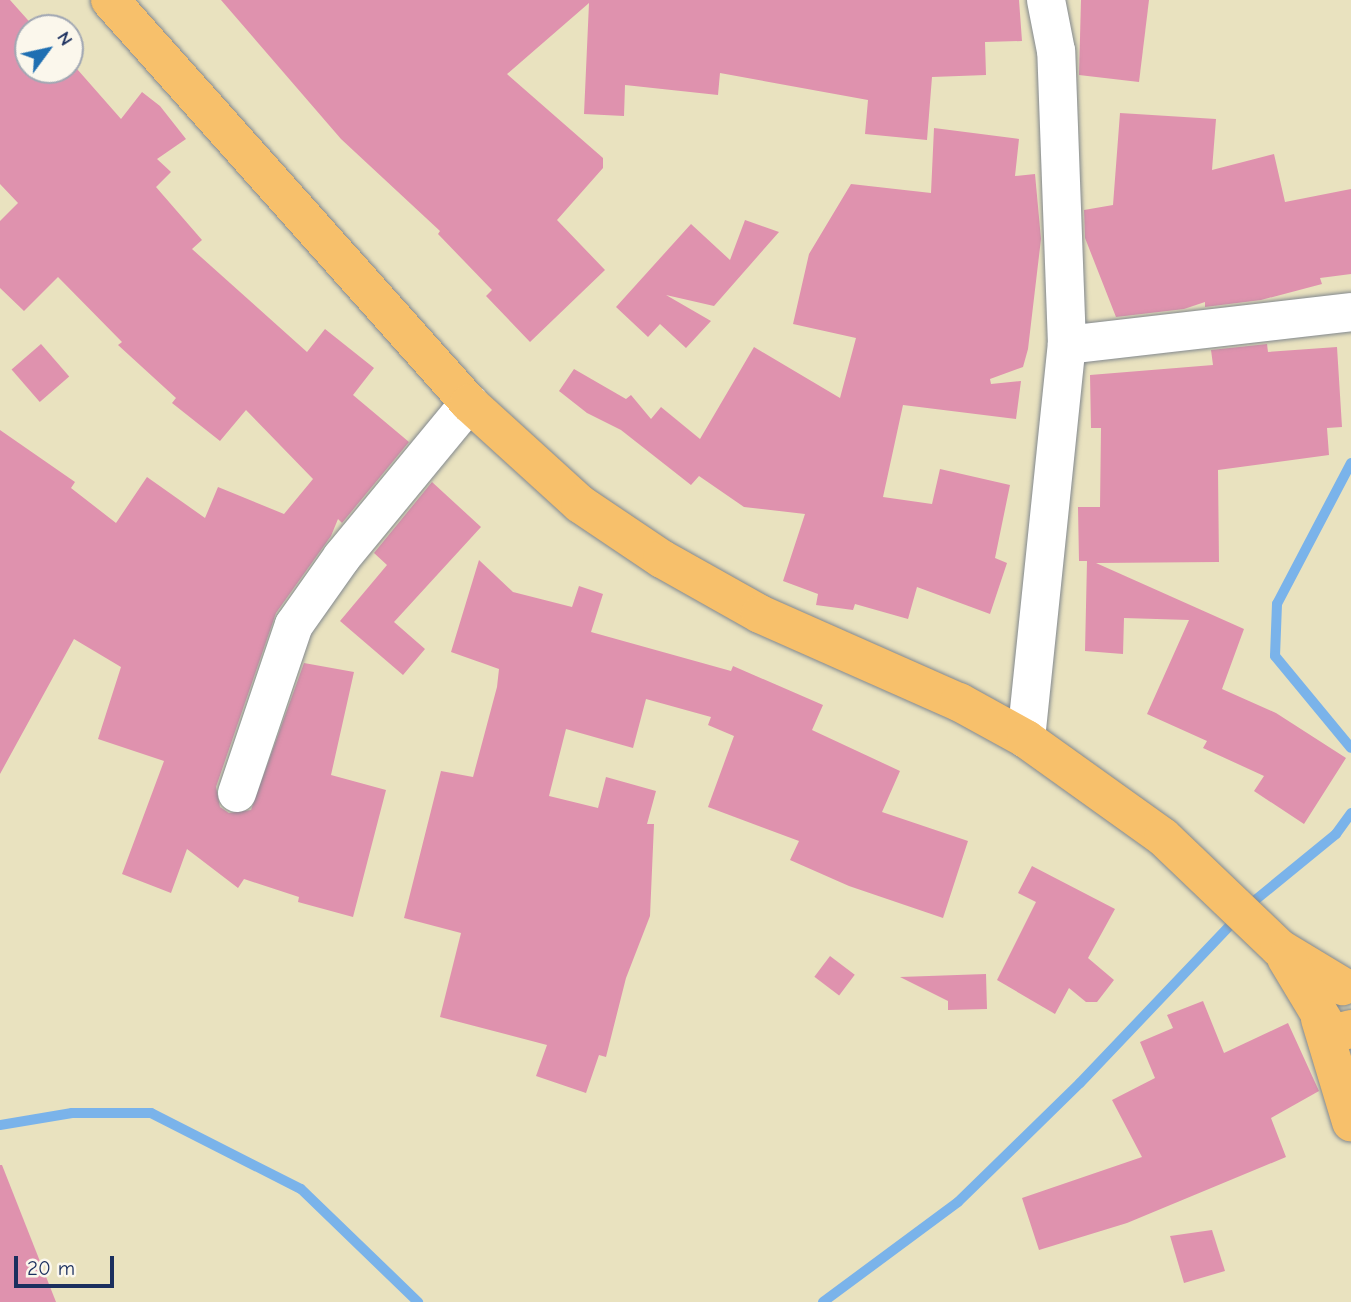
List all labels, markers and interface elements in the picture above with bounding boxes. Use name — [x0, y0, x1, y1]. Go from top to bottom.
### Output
north arrow — [14, 14, 84, 84]
text: N — [52, 27, 78, 50]
scale bar — [18, 1242, 117, 1286]
text: 20 m — [27, 1256, 75, 1280]

